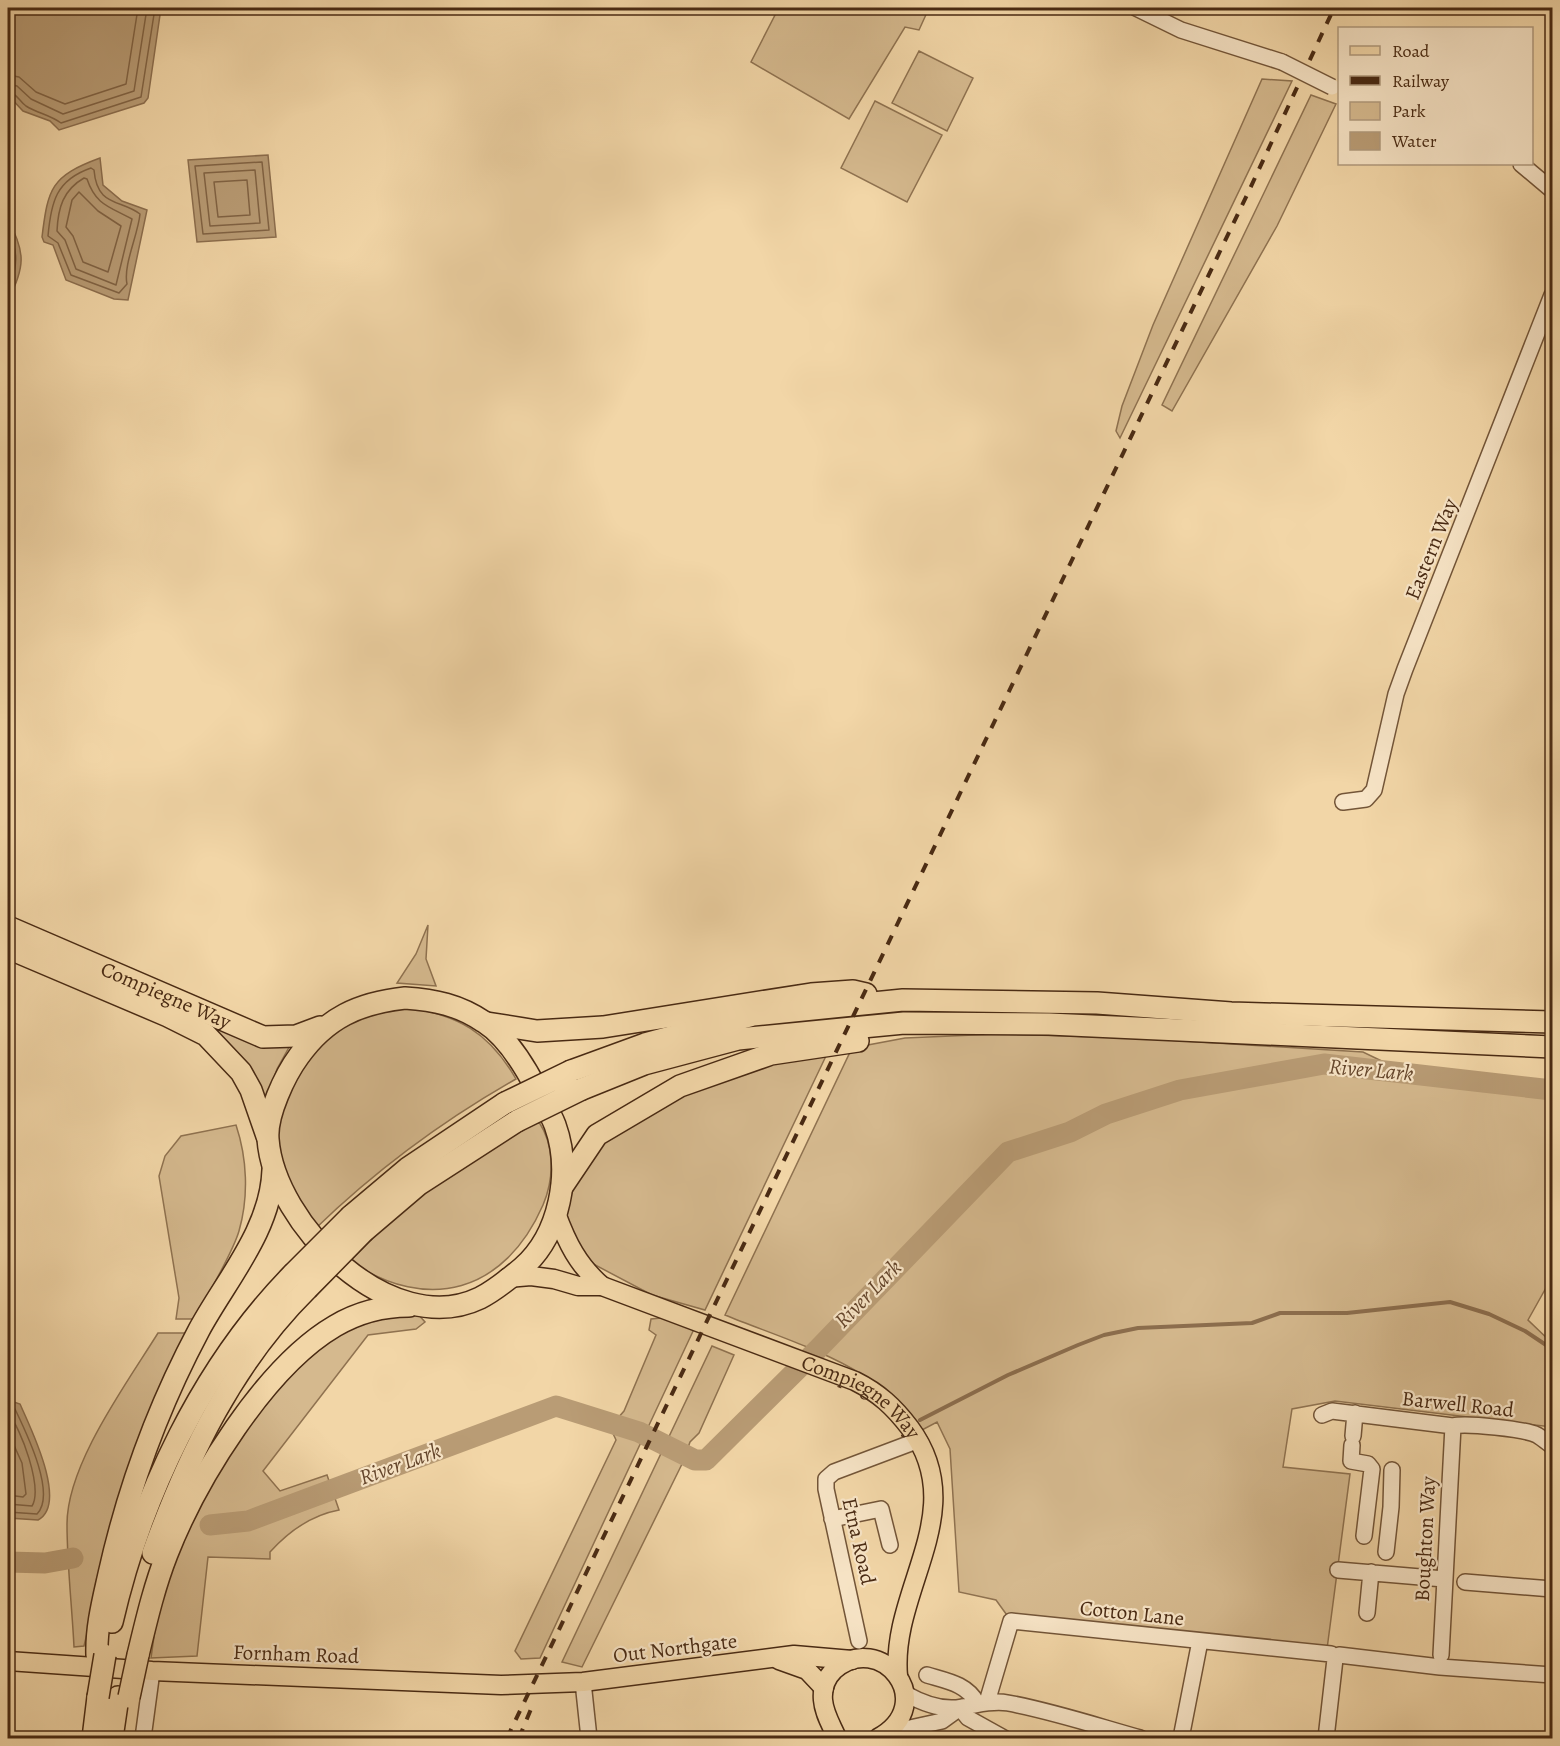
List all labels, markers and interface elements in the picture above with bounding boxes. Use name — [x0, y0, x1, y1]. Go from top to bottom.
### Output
legend — [1338, 27, 1533, 165]
text: Road — [1392, 39, 1430, 63]
text: Railway — [1392, 69, 1450, 93]
text: Park — [1392, 99, 1426, 123]
text: Water — [1391, 129, 1437, 153]
street label: Eastern Way — [1398, 494, 1464, 604]
street label: Compiegne Way — [96, 955, 236, 1036]
water label: River Lark — [1327, 1051, 1415, 1089]
water label: River Lark — [828, 1253, 908, 1335]
street label: Compiegne Way — [798, 1348, 928, 1445]
street label: Barwell Road — [1401, 1384, 1516, 1424]
water label: River Lark — [355, 1435, 445, 1493]
street label: Boughton Way — [1408, 1475, 1442, 1602]
street label: Etna Road — [835, 1495, 883, 1588]
street label: Cotton Lane — [1079, 1594, 1185, 1632]
street label: Out Northgate — [611, 1627, 739, 1669]
street label: Fornham Road — [232, 1638, 360, 1670]

